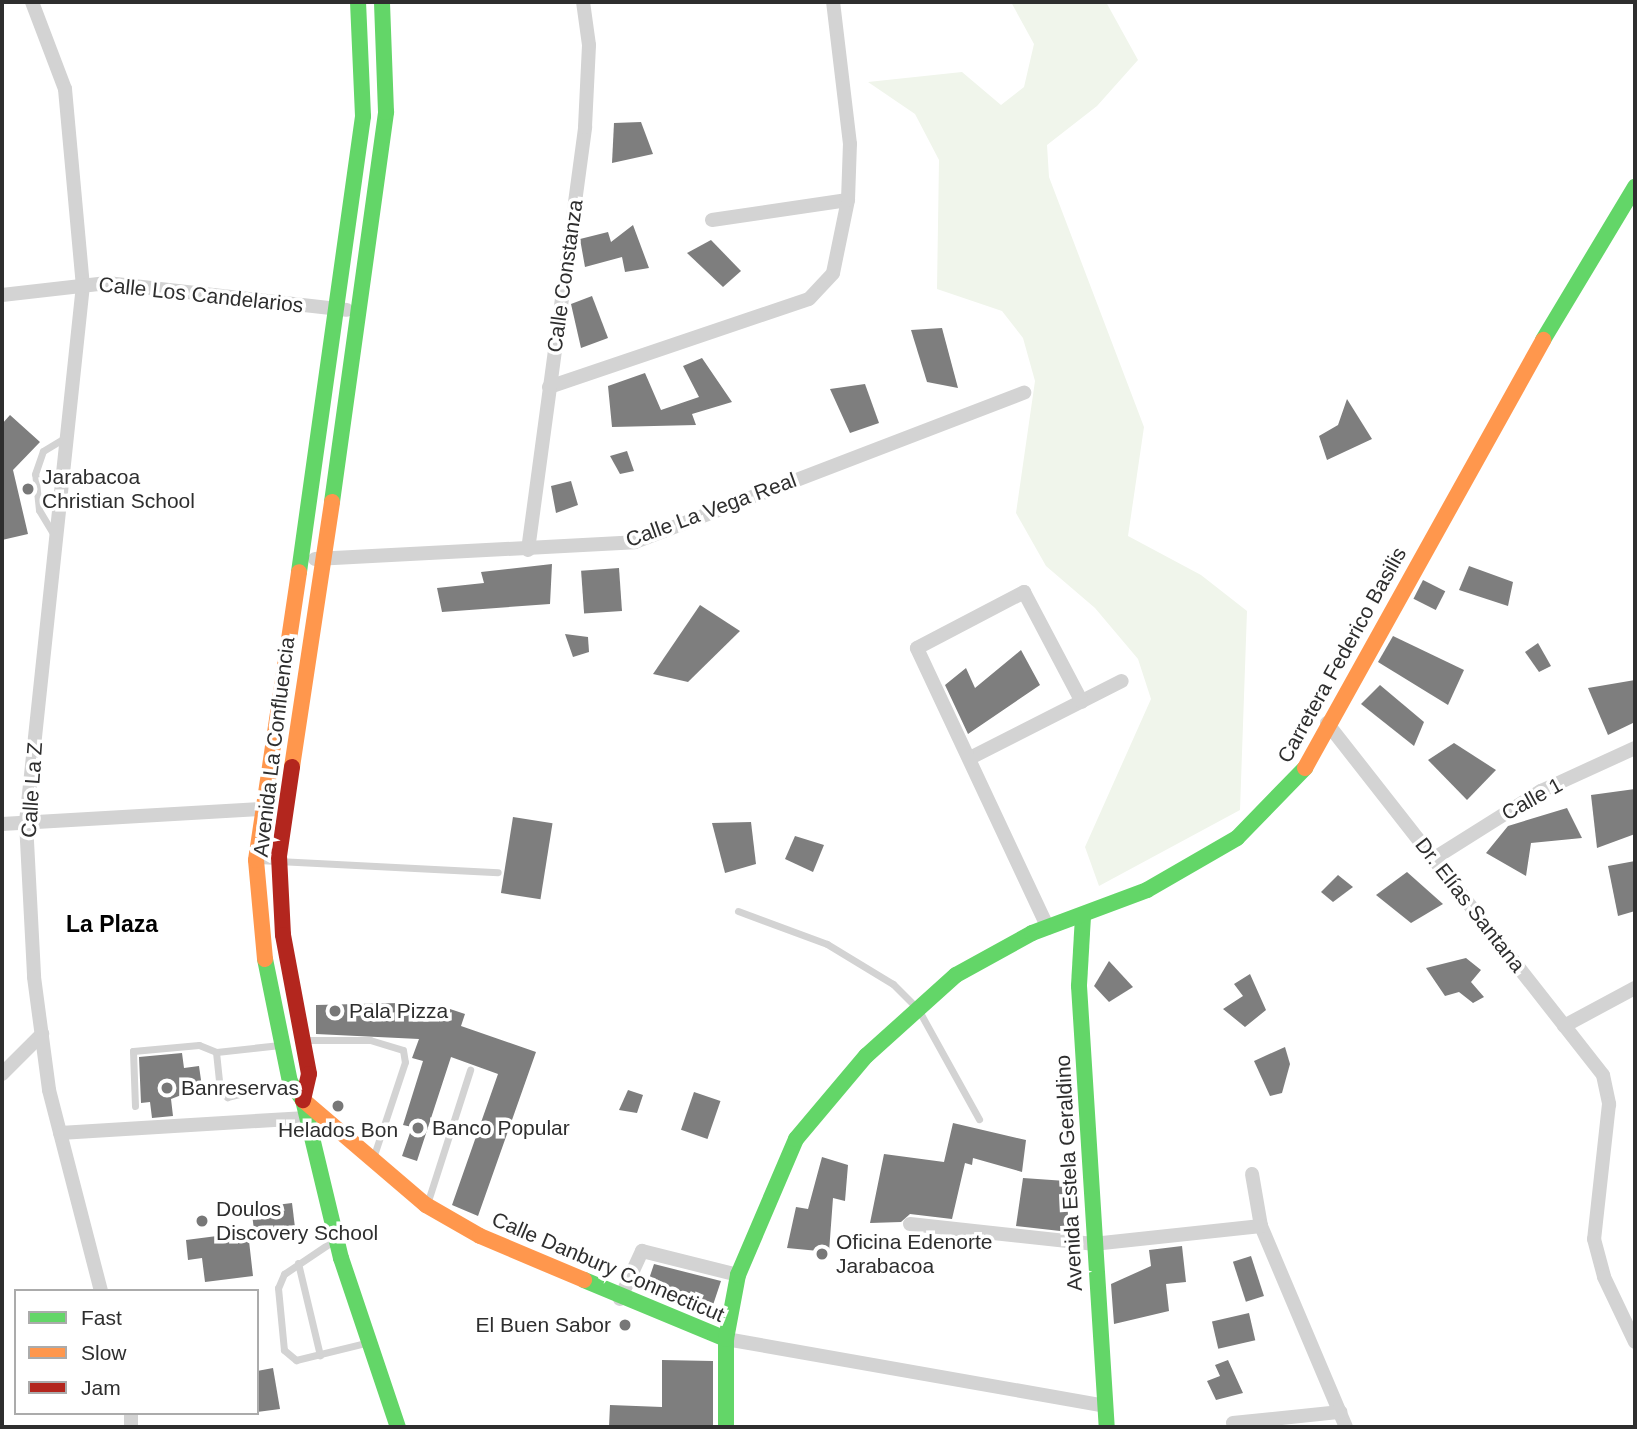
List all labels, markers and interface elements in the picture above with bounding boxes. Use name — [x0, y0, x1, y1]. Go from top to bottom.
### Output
street label: Calle Constanza — [542, 198, 588, 354]
street label: Calle Los Candelarios — [98, 272, 304, 318]
place label: Jarabacoa Christian School — [42, 464, 195, 514]
street label: Calle La Vega Real — [622, 467, 800, 553]
marker: Jarabacoa Christian School — [20, 481, 36, 497]
street label: Carretera Federico Basilis — [1272, 543, 1412, 767]
street label: Avenida La Confluencia — [248, 636, 300, 858]
street label: Calle La Z — [16, 741, 48, 839]
street label: Calle 1 — [1497, 772, 1567, 826]
street label: Dr. Elías Santana — [1410, 833, 1530, 977]
district label: La Plaza — [66, 910, 158, 938]
place label: Pala Pizza — [349, 998, 448, 1024]
marker: Pala Pizza — [327, 1003, 343, 1019]
street label: Avenida Estela Geraldino — [1050, 1054, 1088, 1292]
place label: Banreservas — [181, 1075, 299, 1101]
marker: Banreservas — [159, 1080, 175, 1096]
marker: Helados Bon — [330, 1098, 346, 1114]
place label: Banco Popular — [432, 1115, 570, 1141]
place label: Helados Bon — [278, 1117, 398, 1143]
marker: Banco Popular — [410, 1120, 426, 1136]
place label: Doulos Discovery School — [216, 1196, 378, 1246]
street label: Calle Danbury Connecticut — [488, 1207, 728, 1327]
marker: Doulos Discovery School — [194, 1213, 210, 1229]
place label: Oficina Edenorte Jarabacoa — [836, 1229, 992, 1279]
marker: Oficina Edenorte Jarabacoa — [814, 1246, 830, 1262]
legend — [14, 1289, 259, 1415]
text: Fast — [81, 1306, 122, 1329]
place label: El Buen Sabor — [476, 1312, 611, 1338]
marker: El Buen Sabor — [617, 1317, 633, 1333]
text: Slow — [81, 1341, 127, 1364]
text: Jam — [81, 1376, 121, 1399]

